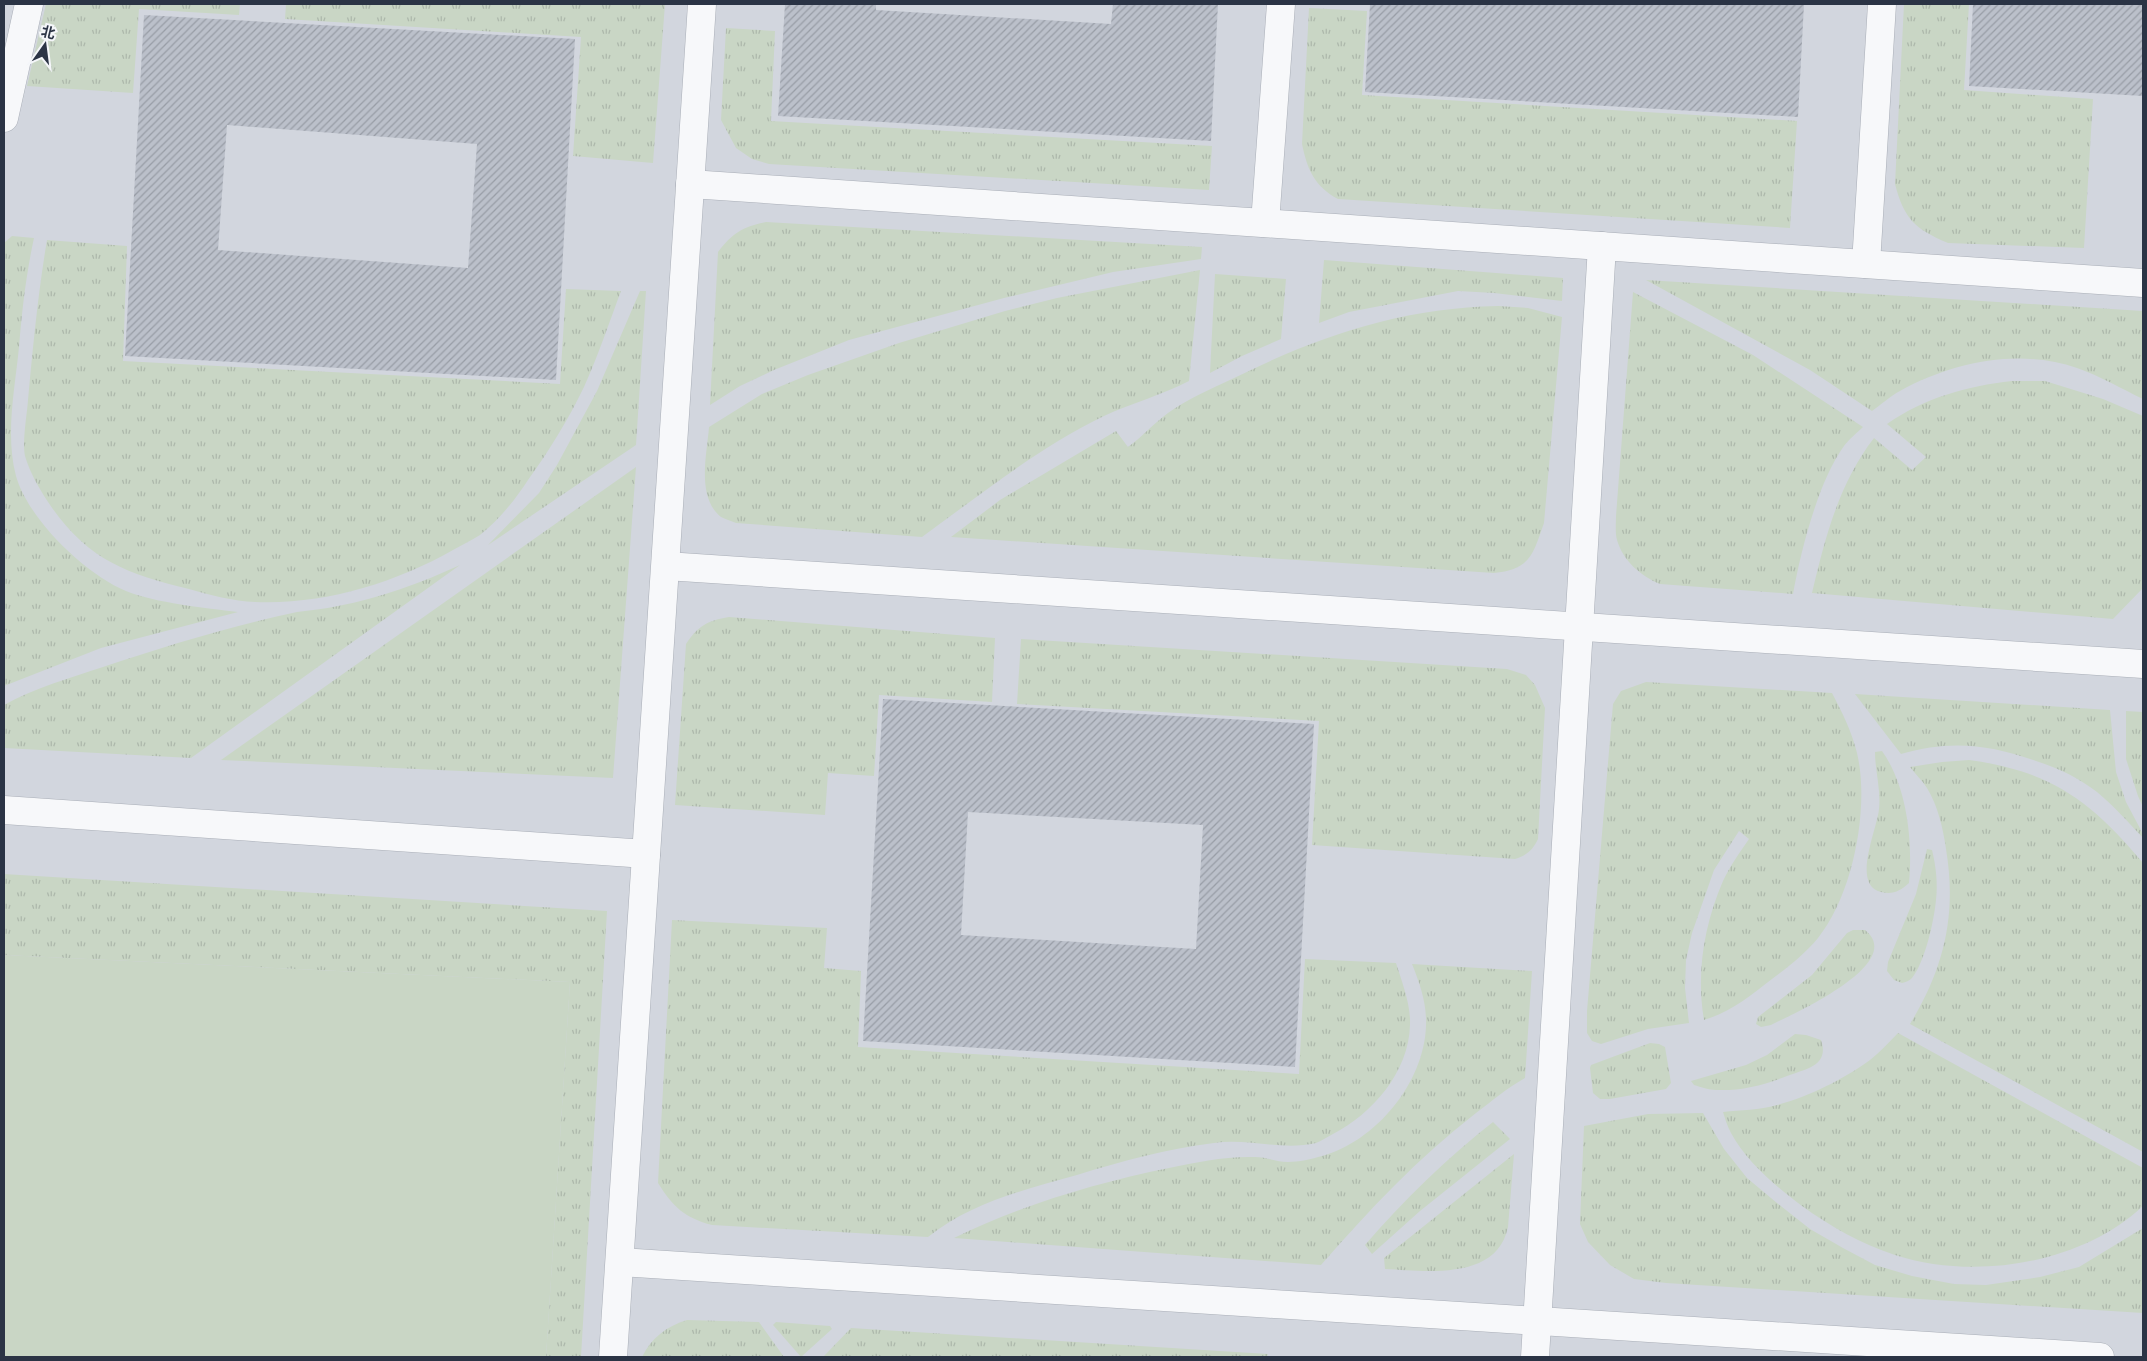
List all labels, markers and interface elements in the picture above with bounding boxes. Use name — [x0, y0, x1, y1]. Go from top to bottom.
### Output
north arrow — [20, 20, 70, 70]
text: 北 — [39, 23, 57, 42]

